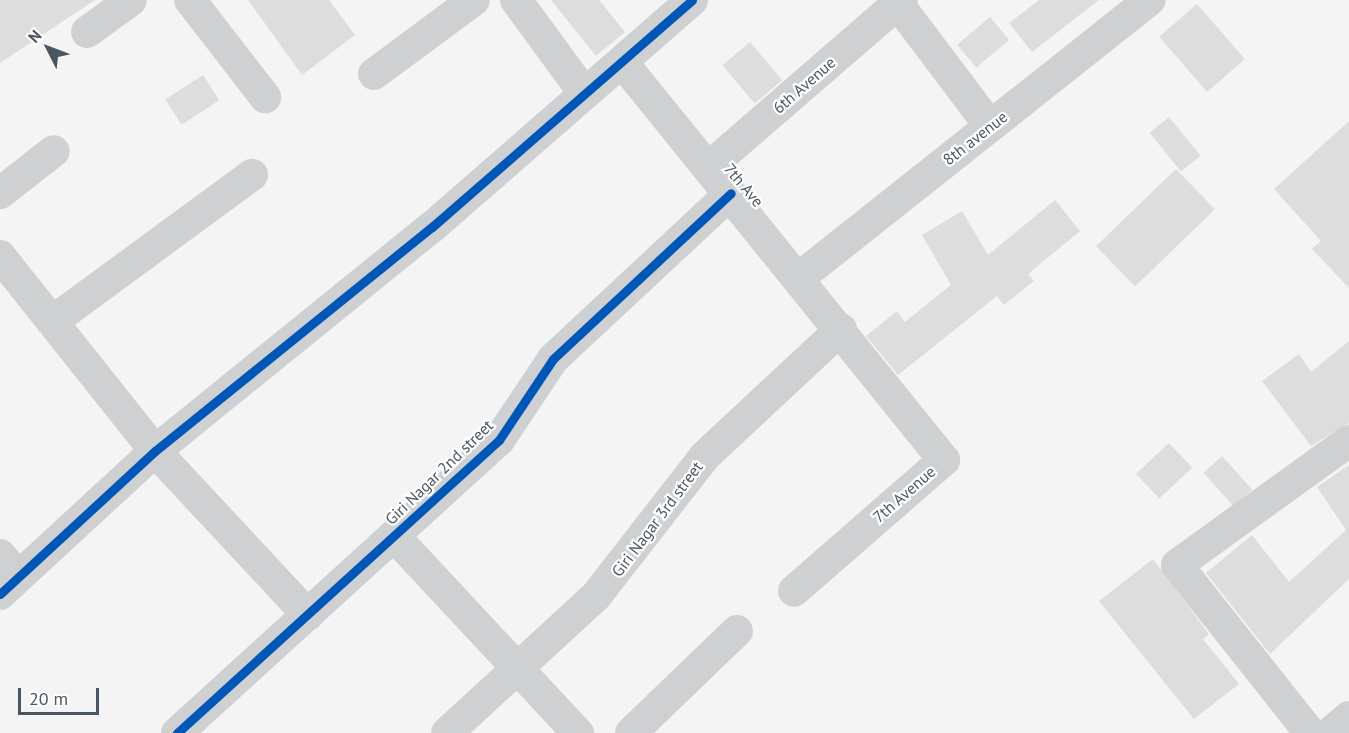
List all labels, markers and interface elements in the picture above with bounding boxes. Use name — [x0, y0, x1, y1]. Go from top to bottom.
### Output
north arrow — [18, 18, 78, 78]
text: N — [24, 25, 46, 47]
street label: 6th Avenue — [769, 52, 839, 118]
street label: 8th avenue — [939, 107, 1011, 169]
street label: 7th Ave — [720, 159, 768, 211]
street label: Giri Nagar 2nd street — [381, 416, 497, 528]
street label: Giri Nagar 3rd street — [607, 458, 707, 580]
street label: 7th Avenue — [869, 462, 939, 526]
scale bar — [21, 676, 102, 714]
text: 20 m — [29, 687, 68, 710]

